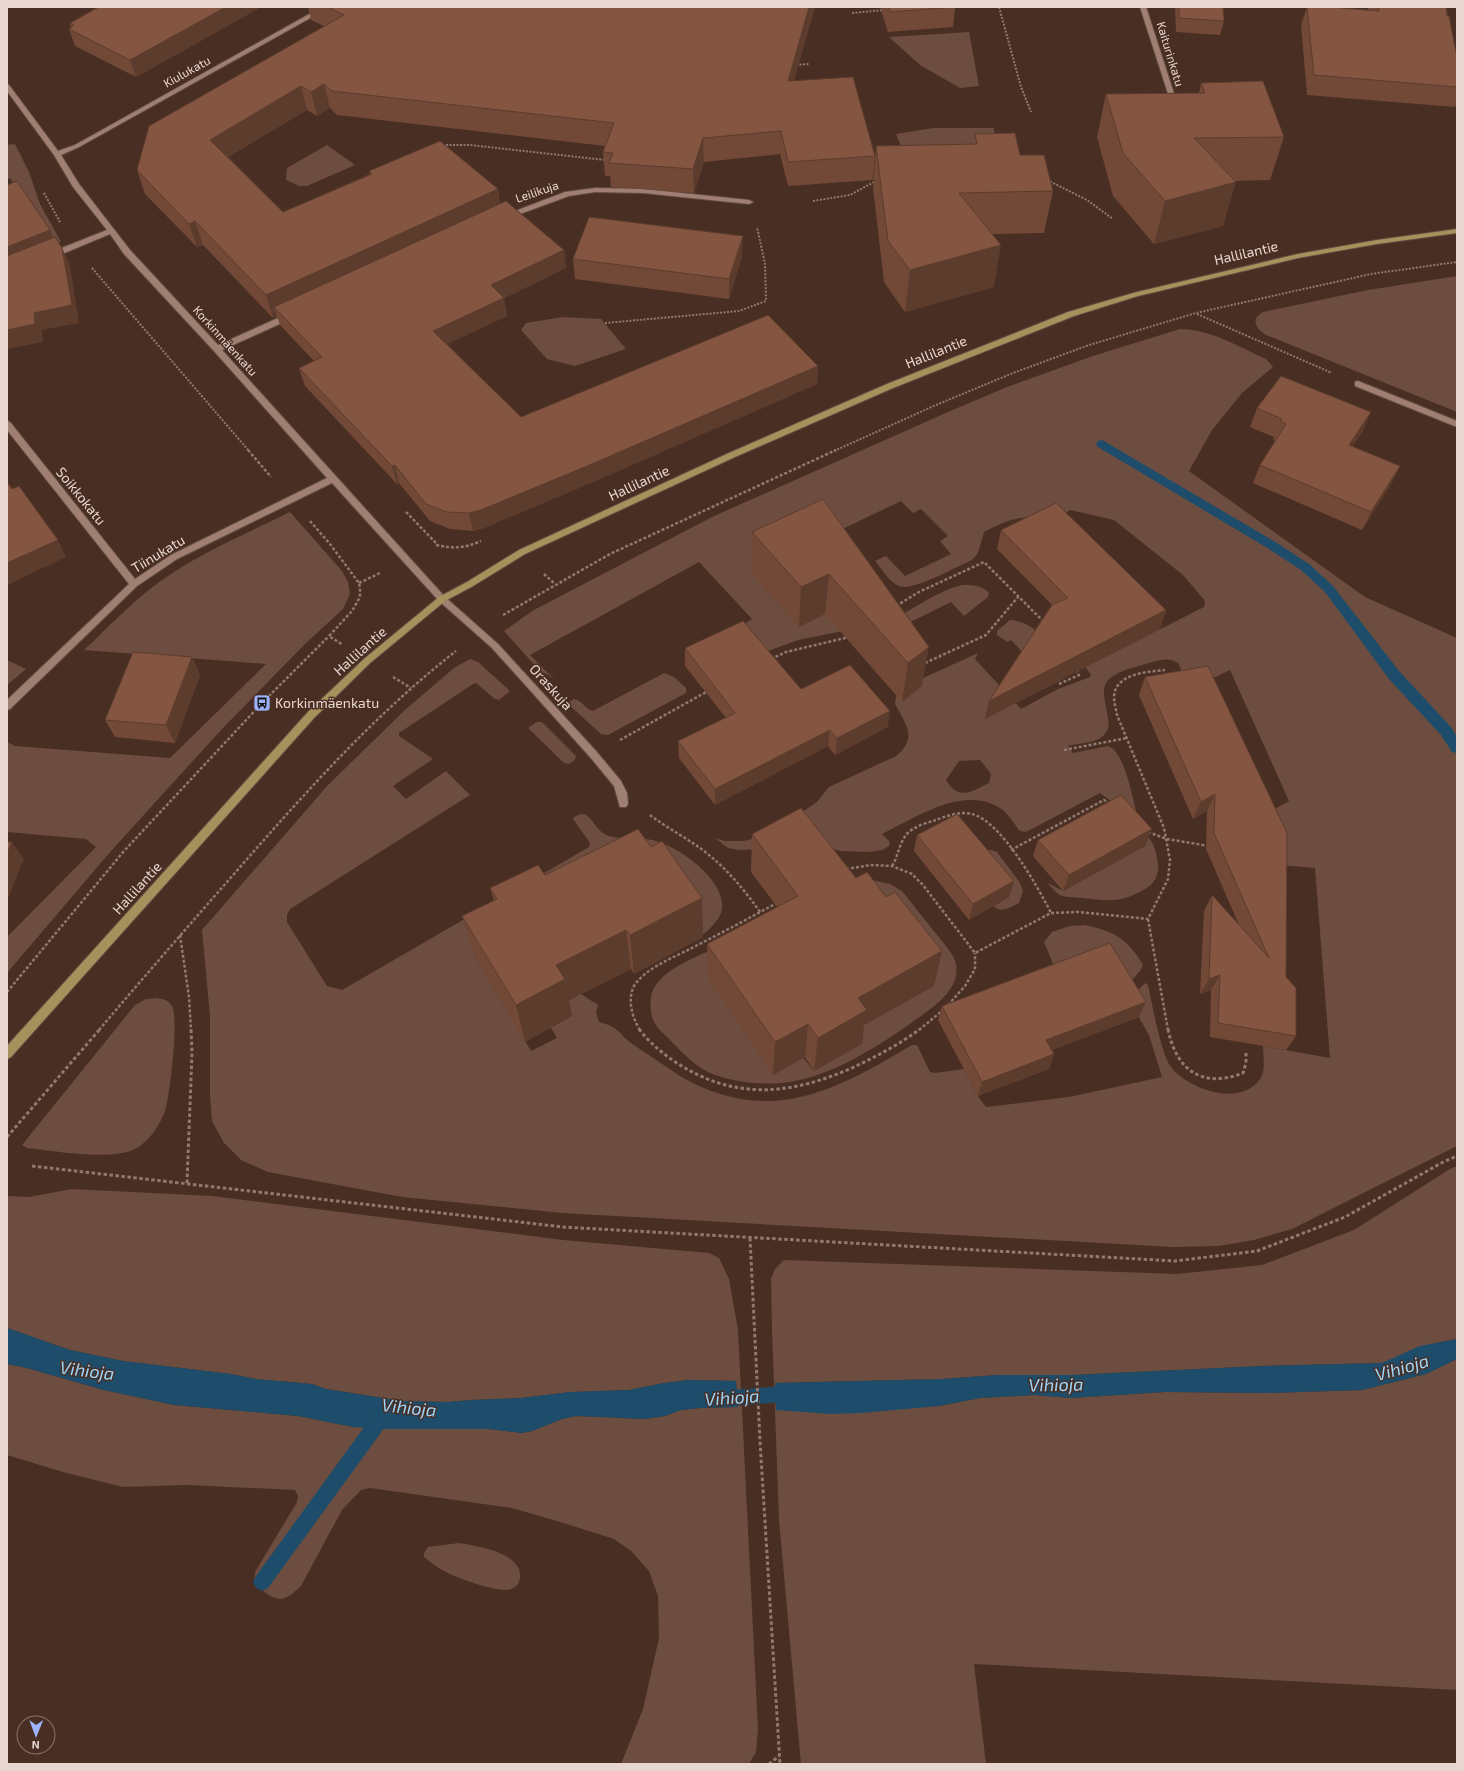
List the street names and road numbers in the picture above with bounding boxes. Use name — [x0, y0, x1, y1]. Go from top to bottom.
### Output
street label: Kaiturinkatu — [1154, 20, 1187, 88]
street label: Kiulukatu — [161, 53, 212, 90]
street label: Leilikuja — [513, 177, 560, 206]
street label: Hallilantie — [1212, 237, 1280, 268]
street label: Korkinmäenkatu — [191, 302, 261, 378]
street label: Hallilantie — [902, 331, 969, 372]
street label: Hallilantie — [606, 461, 672, 504]
street label: Soikkokatu — [53, 463, 110, 528]
street label: Tiinukatu — [128, 531, 188, 576]
street label: Hallilantie — [330, 623, 390, 679]
street label: Oraskuja — [526, 660, 576, 713]
street label: Hallilantie — [109, 858, 165, 918]

